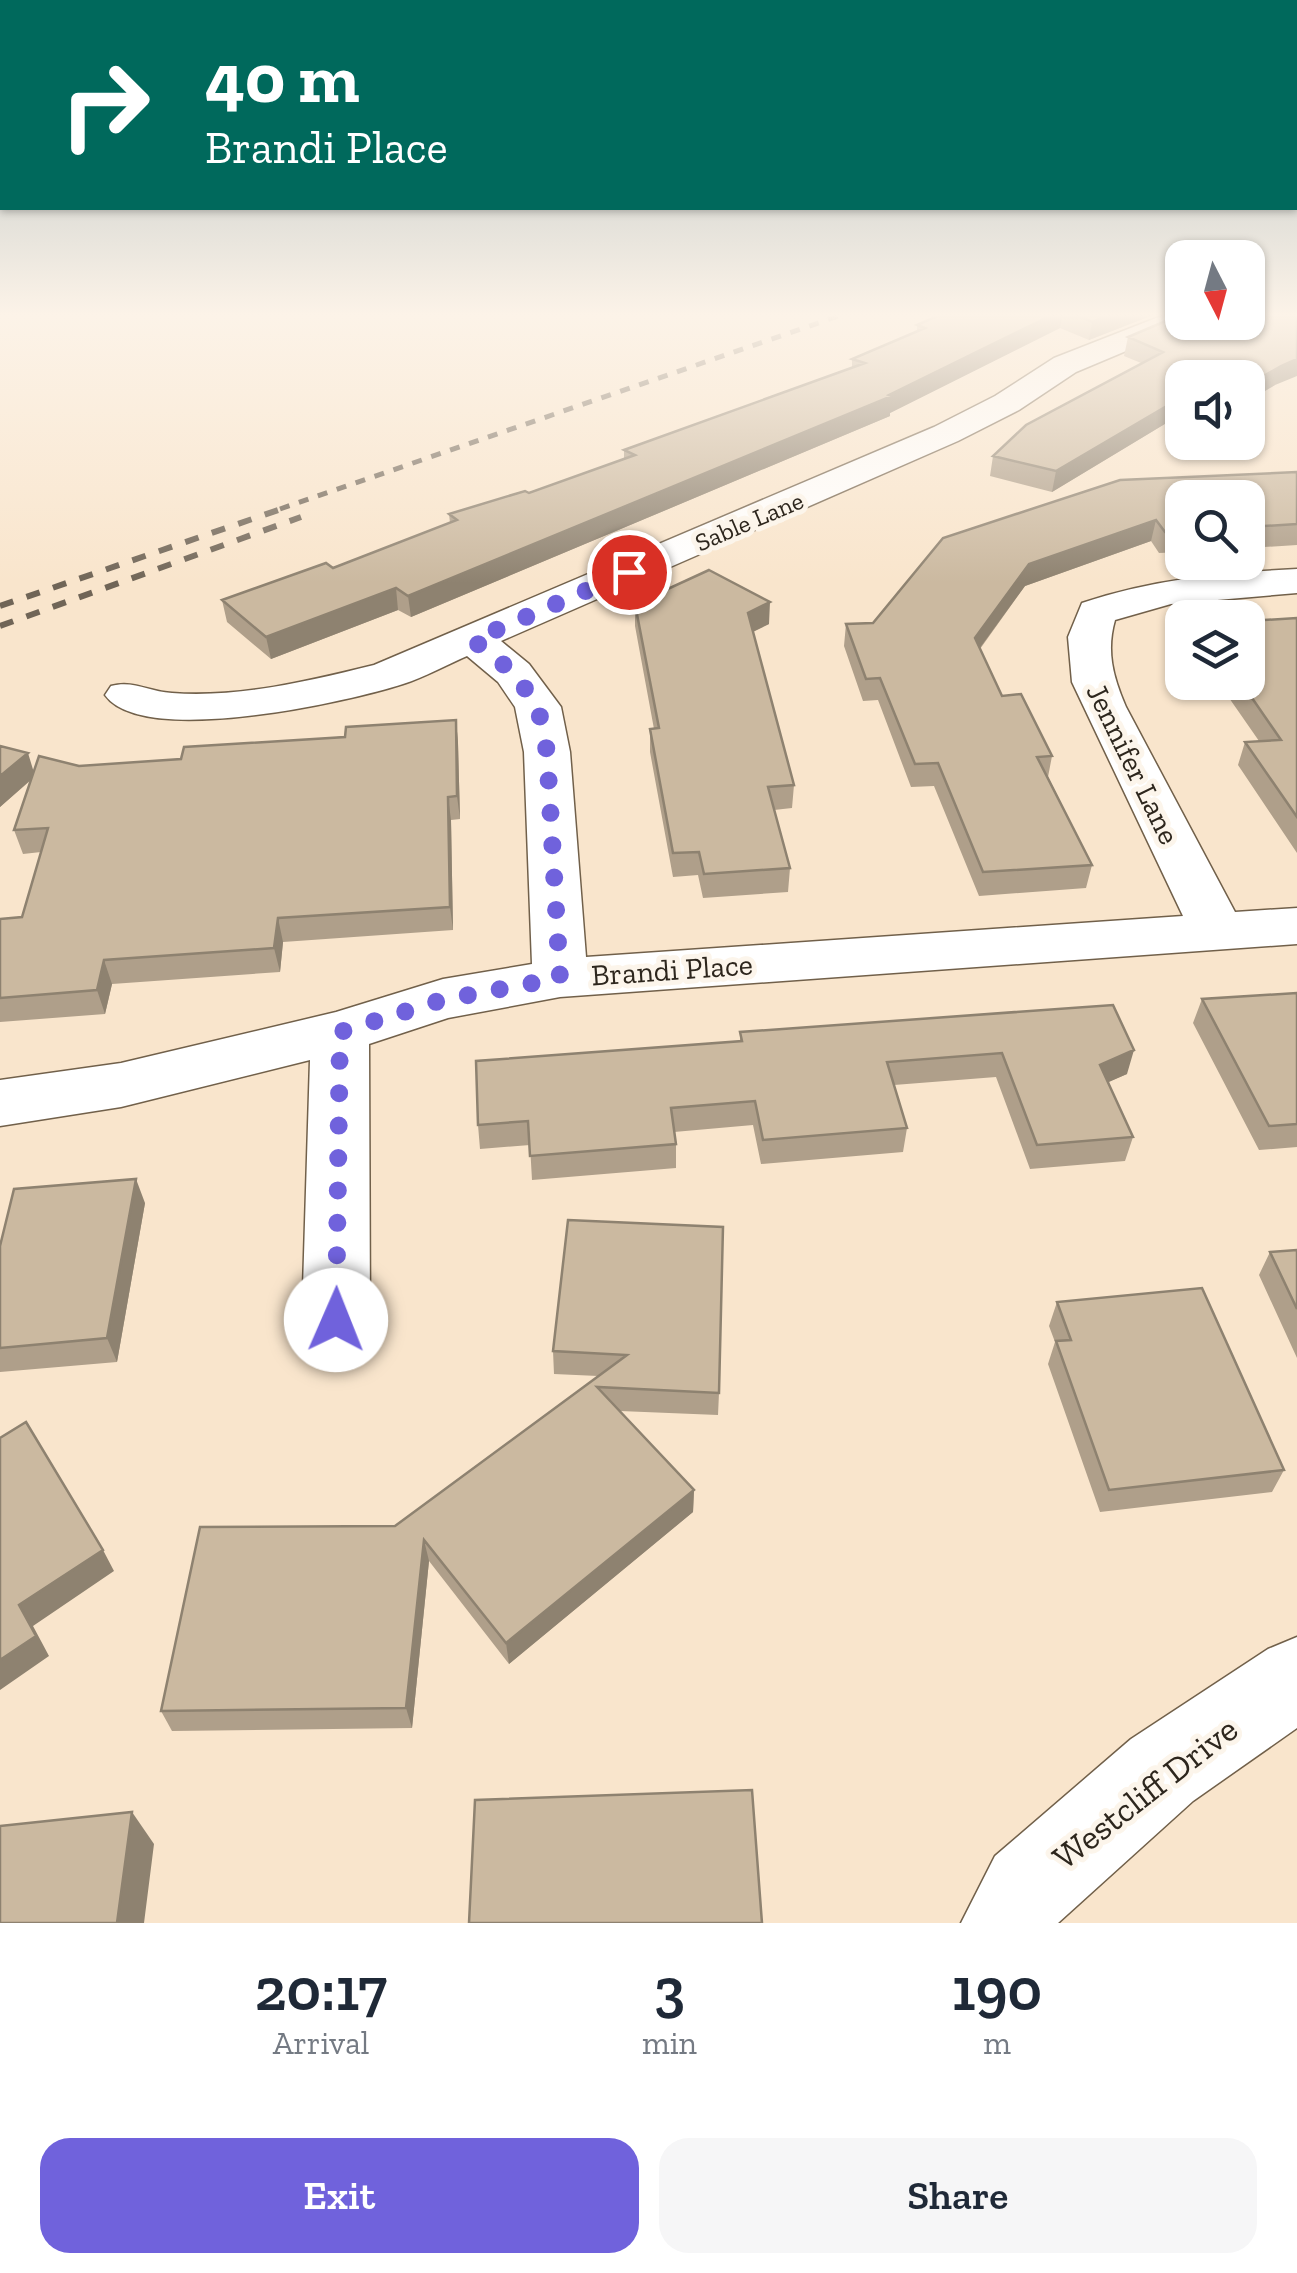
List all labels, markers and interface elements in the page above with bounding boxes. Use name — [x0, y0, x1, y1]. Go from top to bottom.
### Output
text: 40 m — [205, 36, 360, 120]
icon: right — [40, 40, 170, 170]
text: Brandi Place — [205, 121, 448, 175]
north arrow — [1165, 240, 1265, 340]
map controls — [1165, 240, 1265, 700]
button: sound — [1165, 360, 1265, 460]
button: search — [1165, 480, 1265, 580]
street label: Sable Lane — [690, 485, 808, 557]
pin — [587, 530, 672, 615]
icon: arrive — [602, 545, 657, 600]
button: layers — [1165, 600, 1265, 700]
street label: Jennifer Lane — [1079, 678, 1187, 850]
street label: Brandi Place — [590, 946, 754, 994]
position arrow — [284, 1268, 388, 1372]
street label: Westcliff Drive — [1044, 1708, 1246, 1878]
text: 20:17 — [255, 1953, 387, 2025]
text: 3 — [654, 1953, 685, 2025]
text: 190 — [952, 1953, 1042, 2025]
text: Arrival — [273, 2024, 369, 2062]
text: min — [642, 2024, 697, 2062]
text: m — [983, 2024, 1011, 2062]
button: Exit — [40, 2138, 639, 2253]
button: Share — [659, 2138, 1257, 2253]

